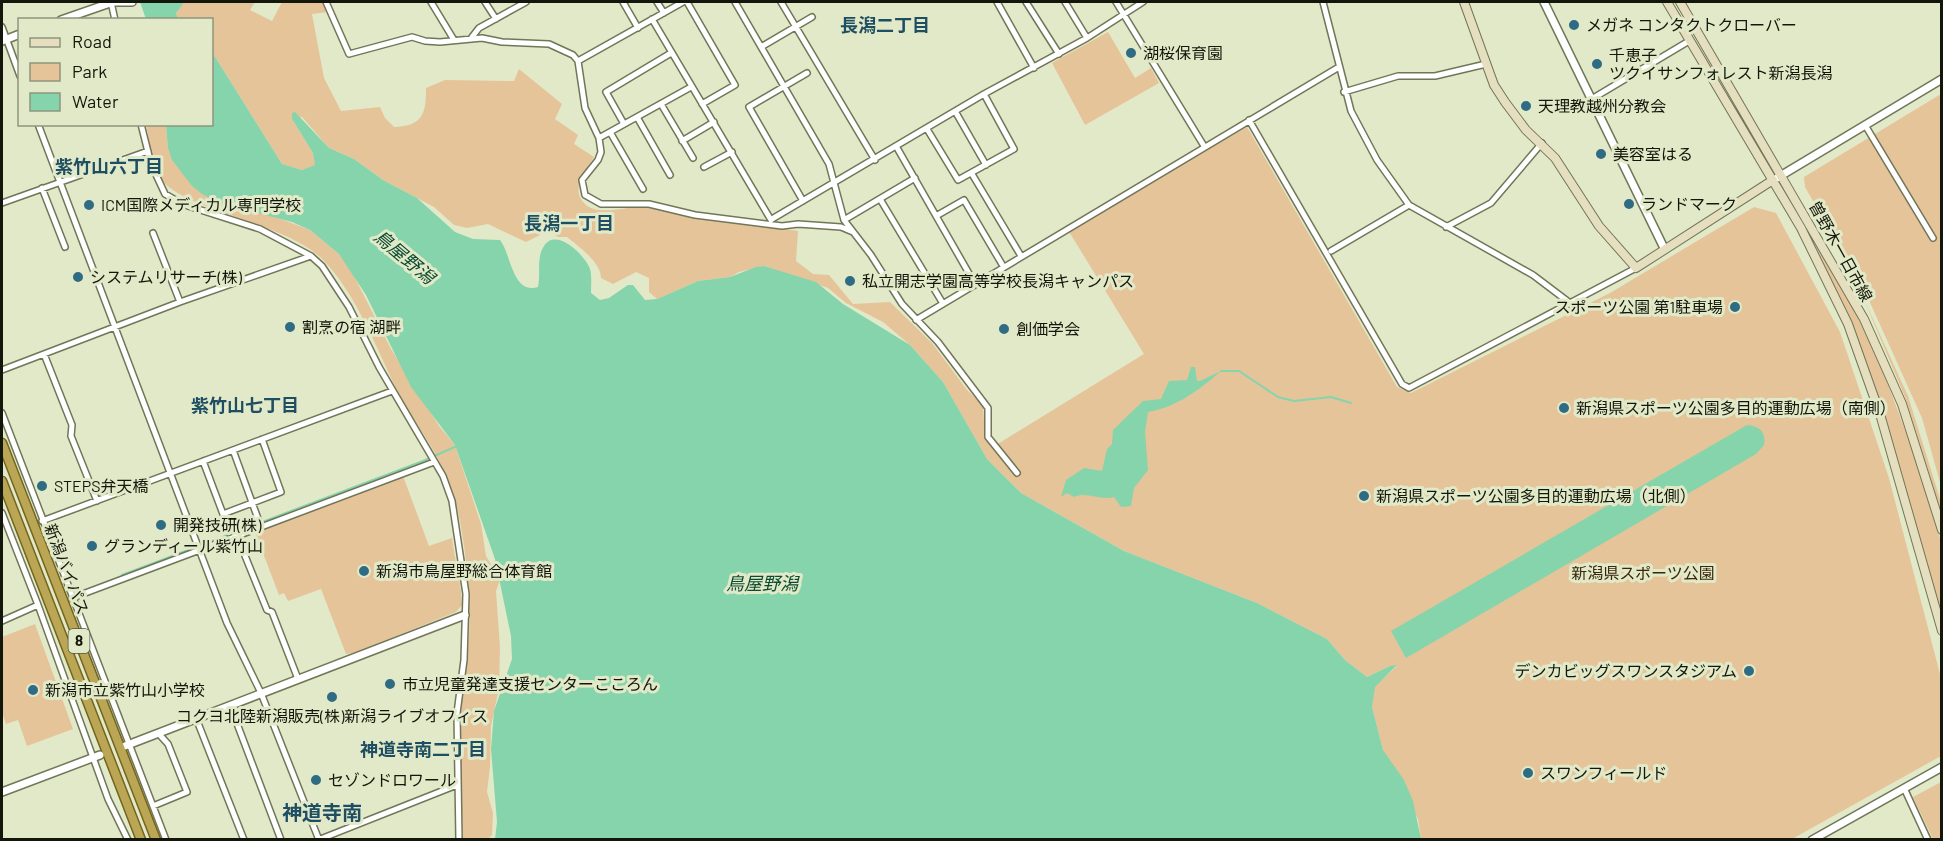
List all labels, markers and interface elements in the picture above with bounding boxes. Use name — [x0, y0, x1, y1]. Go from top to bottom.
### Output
district label: 長潟二丁目 — [840, 14, 930, 36]
place label: メガネ コンタクトクローバー — [1586, 15, 1797, 34]
legend — [18, 18, 213, 126]
marker: メガネ コンタクトクローバー — [1567, 18, 1581, 32]
text: Road — [72, 30, 112, 52]
place label: 湖桜保育園 — [1143, 43, 1223, 62]
place label: 千恵子 ツクイサンフォレスト新潟長潟 — [1609, 45, 1833, 82]
marker: 湖桜保育園 — [1124, 46, 1138, 60]
marker: 千恵子 ツクイサンフォレスト新潟長潟 — [1590, 57, 1604, 71]
text: Park — [72, 60, 107, 82]
text: Water — [72, 90, 119, 112]
place label: 天理教越州分教会 — [1538, 96, 1666, 115]
marker: 天理教越州分教会 — [1519, 99, 1533, 113]
place label: 美容室はる — [1613, 144, 1693, 163]
marker: 美容室はる — [1594, 147, 1608, 161]
district label: 紫竹山六丁目 — [55, 155, 163, 177]
place label: ランドマーク — [1641, 194, 1737, 213]
place label: ICM国際メディカル専門学校 — [101, 195, 301, 214]
marker: ランドマーク — [1622, 197, 1636, 211]
street label: 曽野木一日市線 — [1806, 197, 1877, 304]
marker: ICM国際メディカル専門学校 — [82, 198, 96, 212]
district label: 長潟一丁目 — [524, 212, 614, 234]
water label: 鳥屋野潟 — [370, 225, 441, 289]
place label: システムリサーチ(株) — [90, 267, 243, 286]
marker: システムリサーチ(株) — [71, 270, 85, 284]
place label: 私立開志学園高等学校長潟キャンパス — [862, 271, 1134, 290]
marker: 私立開志学園高等学校長潟キャンパス — [843, 274, 857, 288]
place label: スポーツ公園 第1駐車場 — [1555, 297, 1723, 316]
marker: スポーツ公園 第1駐車場 — [1728, 300, 1742, 314]
place label: 割烹の宿 湖畔 — [302, 317, 401, 336]
place label: 創価学会 — [1016, 319, 1080, 338]
marker: 割烹の宿 湖畔 — [283, 320, 297, 334]
marker: 創価学会 — [997, 322, 1011, 336]
district label: 紫竹山七丁目 — [191, 394, 299, 416]
place label: 新潟県スポーツ公園多目的運動広場（南側） — [1576, 398, 1896, 417]
marker: 新潟県スポーツ公園多目的運動広場（南側） — [1557, 401, 1571, 415]
place label: STEPS弁天橋 — [54, 476, 149, 495]
marker: STEPS弁天橋 — [35, 479, 49, 493]
place label: 新潟県スポーツ公園多目的運動広場（北側） — [1376, 486, 1696, 505]
marker: 新潟県スポーツ公園多目的運動広場（北側） — [1357, 489, 1371, 503]
place label: 開発技研(株) — [173, 515, 262, 534]
marker: 開発技研(株) — [154, 518, 168, 532]
street label: 新潟バイパス — [41, 521, 93, 617]
place label: グランディール紫竹山 — [104, 536, 263, 555]
marker: グランディール紫竹山 — [85, 539, 99, 553]
place label: 新潟市鳥屋野総合体育館 — [376, 561, 552, 580]
park label: 新潟県スポーツ公園 — [1571, 563, 1715, 582]
marker: 新潟市鳥屋野総合体育館 — [357, 564, 371, 578]
water label: 鳥屋野潟 — [726, 572, 800, 594]
road number: 8 — [68, 629, 90, 653]
place label: デンカビッグスワンスタジアム — [1514, 661, 1737, 680]
marker: デンカビッグスワンスタジアム — [1742, 664, 1756, 678]
place label: 市立児童発達支援センターこころん — [402, 674, 658, 693]
marker: 市立児童発達支援センターこころん — [383, 677, 397, 691]
place label: 新潟市立紫竹山小学校 — [45, 680, 205, 699]
marker: 新潟市立紫竹山小学校 — [26, 683, 40, 697]
marker: コクヨ北陸新潟販売(株)新潟ライブオフィス — [325, 690, 339, 704]
place label: コクヨ北陸新潟販売(株)新潟ライブオフィス — [176, 706, 488, 725]
district label: 神道寺南二丁目 — [360, 738, 486, 760]
place label: スワンフィールド — [1540, 763, 1667, 782]
marker: スワンフィールド — [1521, 766, 1535, 780]
place label: セゾンドロワール — [328, 770, 456, 789]
marker: セゾンドロワール — [309, 773, 323, 787]
district label: 神道寺南 — [282, 800, 362, 824]

